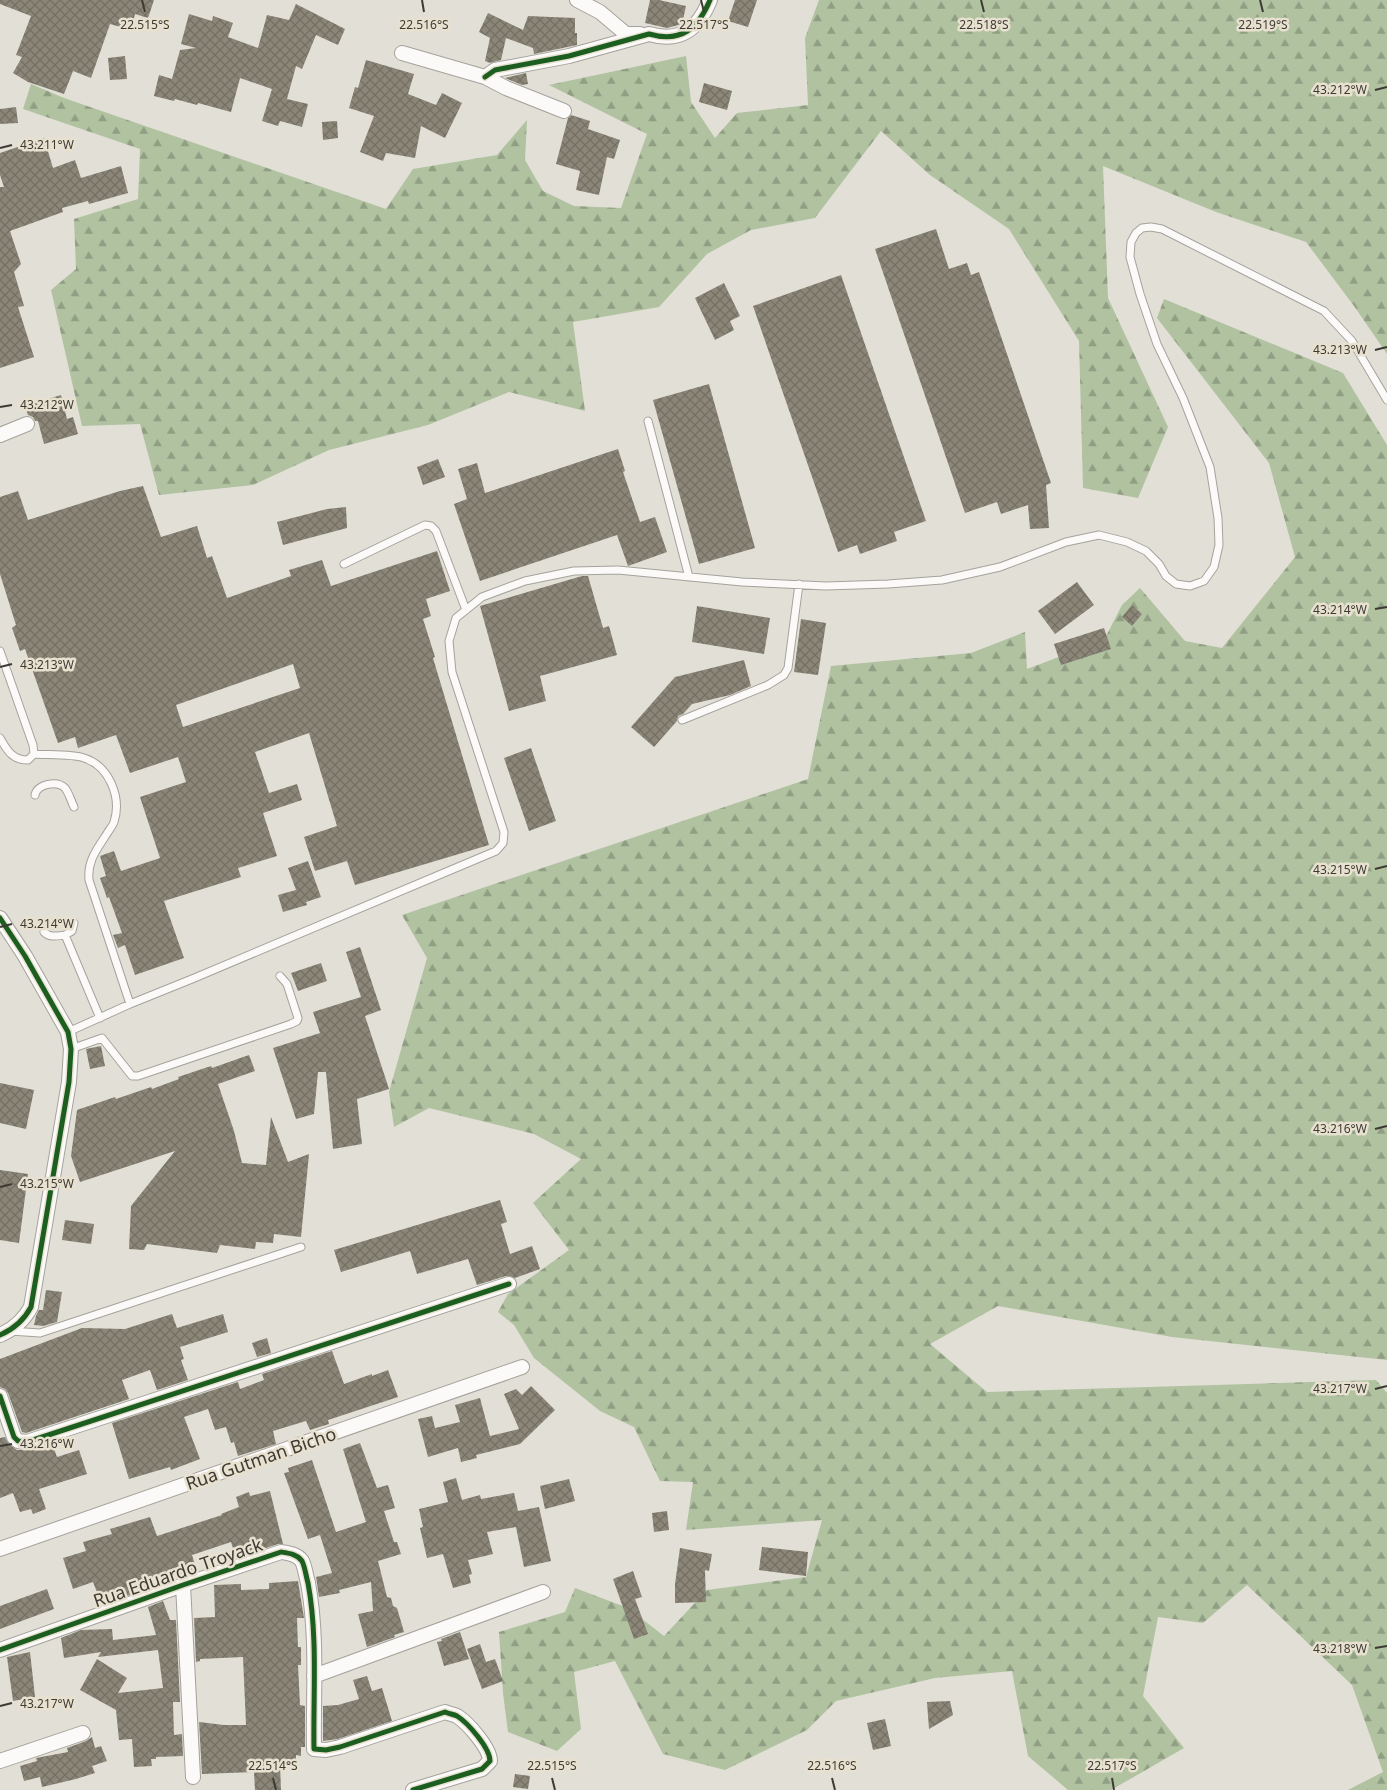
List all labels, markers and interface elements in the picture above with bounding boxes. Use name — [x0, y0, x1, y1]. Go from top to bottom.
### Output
text: 22.515°S — [120, 16, 170, 33]
text: 22.516°S — [399, 16, 449, 33]
text: 22.517°S — [679, 16, 729, 33]
text: 22.518°S — [959, 16, 1009, 33]
text: 22.519°S — [1238, 16, 1288, 33]
text: 43.212°W — [1313, 81, 1367, 98]
text: 43.211°W — [20, 136, 74, 153]
text: 43.213°W — [1313, 341, 1367, 358]
text: 43.212°W — [20, 396, 74, 413]
text: 43.214°W — [1313, 601, 1367, 618]
text: 43.213°W — [20, 656, 74, 673]
text: 43.215°W — [1313, 861, 1367, 878]
text: 43.214°W — [20, 915, 74, 932]
text: 43.216°W — [1313, 1120, 1367, 1137]
text: 43.215°W — [20, 1175, 74, 1192]
text: 43.217°W — [1313, 1380, 1367, 1397]
street label: Rua Gutman Bicho — [182, 1421, 339, 1495]
text: 43.216°W — [20, 1435, 74, 1452]
street label: Rua Eduardo Troyack — [90, 1532, 266, 1612]
text: 43.218°W — [1313, 1640, 1367, 1657]
text: 43.217°W — [20, 1695, 74, 1712]
text: 22.514°S — [248, 1757, 298, 1774]
text: 22.515°S — [527, 1757, 577, 1774]
text: 22.516°S — [807, 1757, 857, 1774]
text: 22.517°S — [1087, 1757, 1137, 1774]

